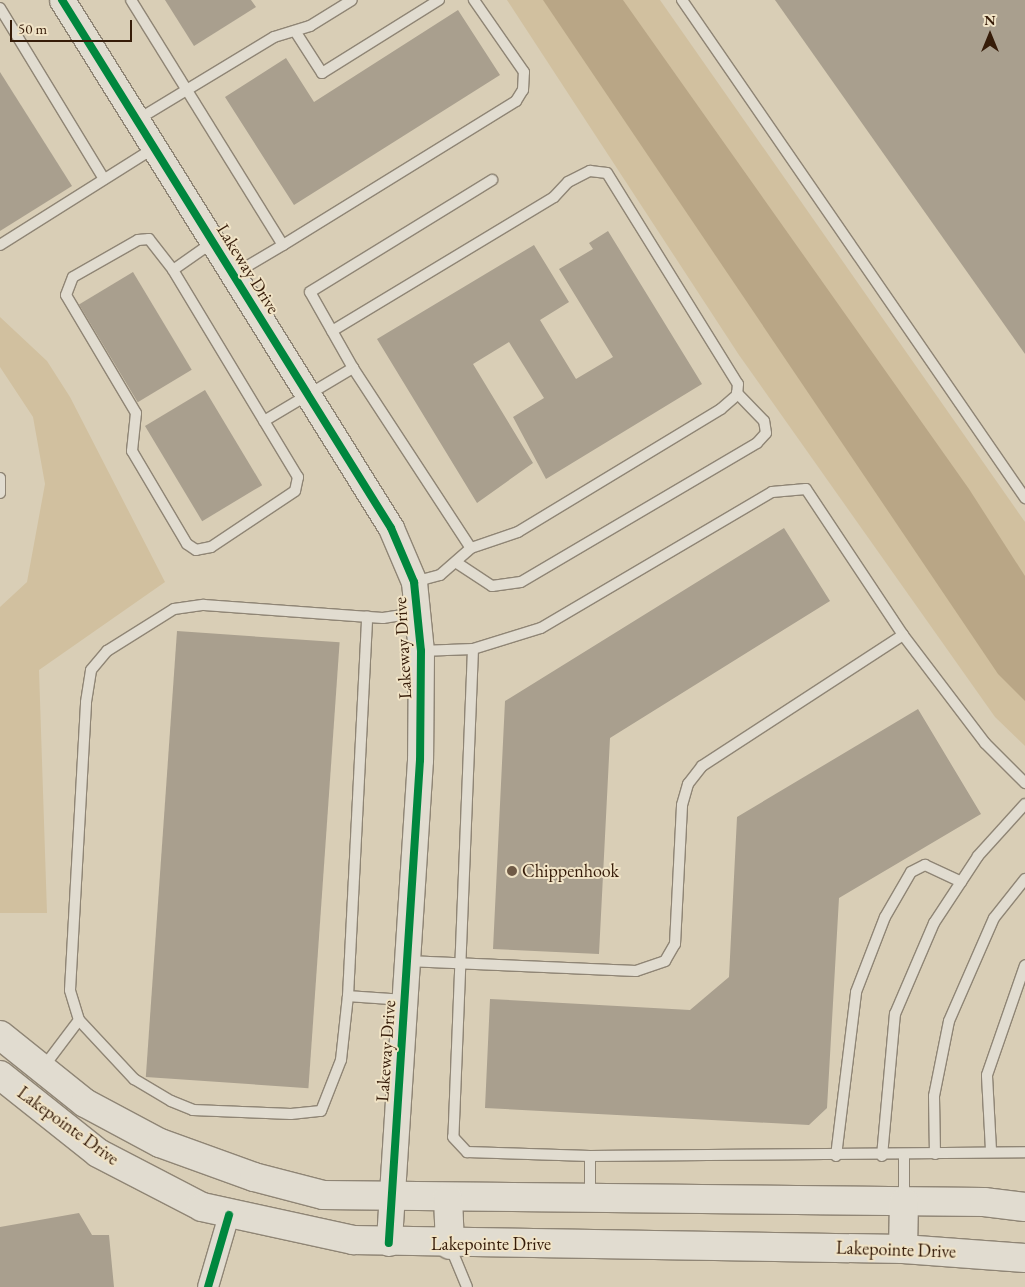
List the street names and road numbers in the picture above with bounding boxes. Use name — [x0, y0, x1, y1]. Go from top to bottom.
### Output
street label: Lakeway Drive — [212, 220, 284, 318]
street label: Lakeway Drive — [390, 596, 416, 700]
street label: Lakeway Drive — [372, 999, 400, 1103]
street label: Lakepointe Drive — [13, 1082, 123, 1170]
street label: Lakepointe Drive — [431, 1233, 551, 1255]
street label: Lakepointe Drive — [836, 1237, 956, 1263]

